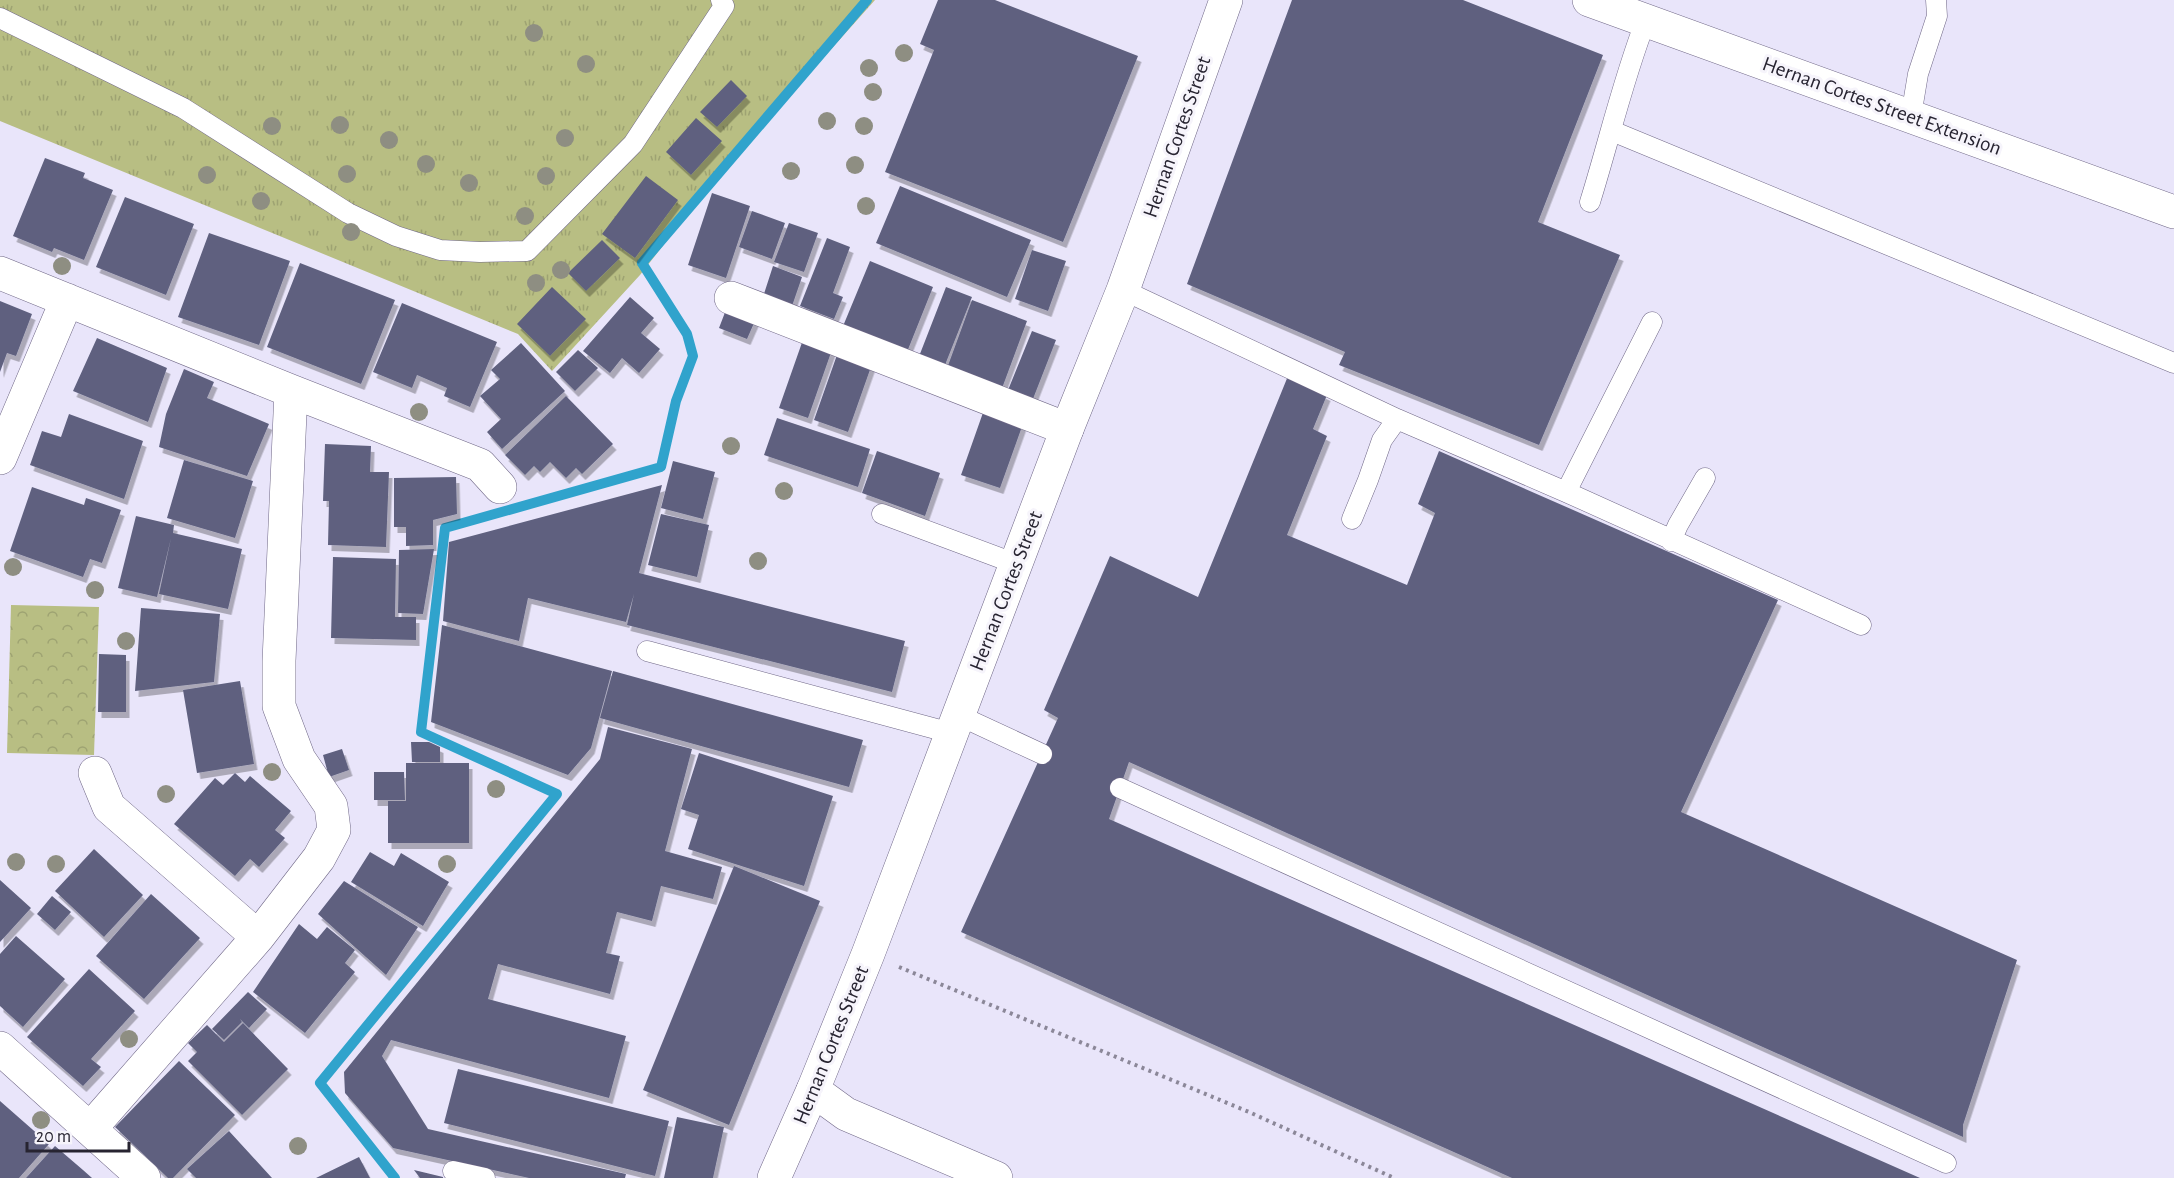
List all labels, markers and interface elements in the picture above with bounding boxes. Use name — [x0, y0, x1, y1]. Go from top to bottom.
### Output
street label: Hernan Cortes Street — [1140, 53, 1215, 220]
street label: Hernan Cortes Street Extension — [1760, 53, 2004, 159]
street label: Hernan Cortes Street — [966, 508, 1046, 674]
street label: Hernan Cortes Street — [790, 962, 873, 1127]
scale bar — [27, 1115, 129, 1153]
text: 20 m — [36, 1128, 71, 1146]

